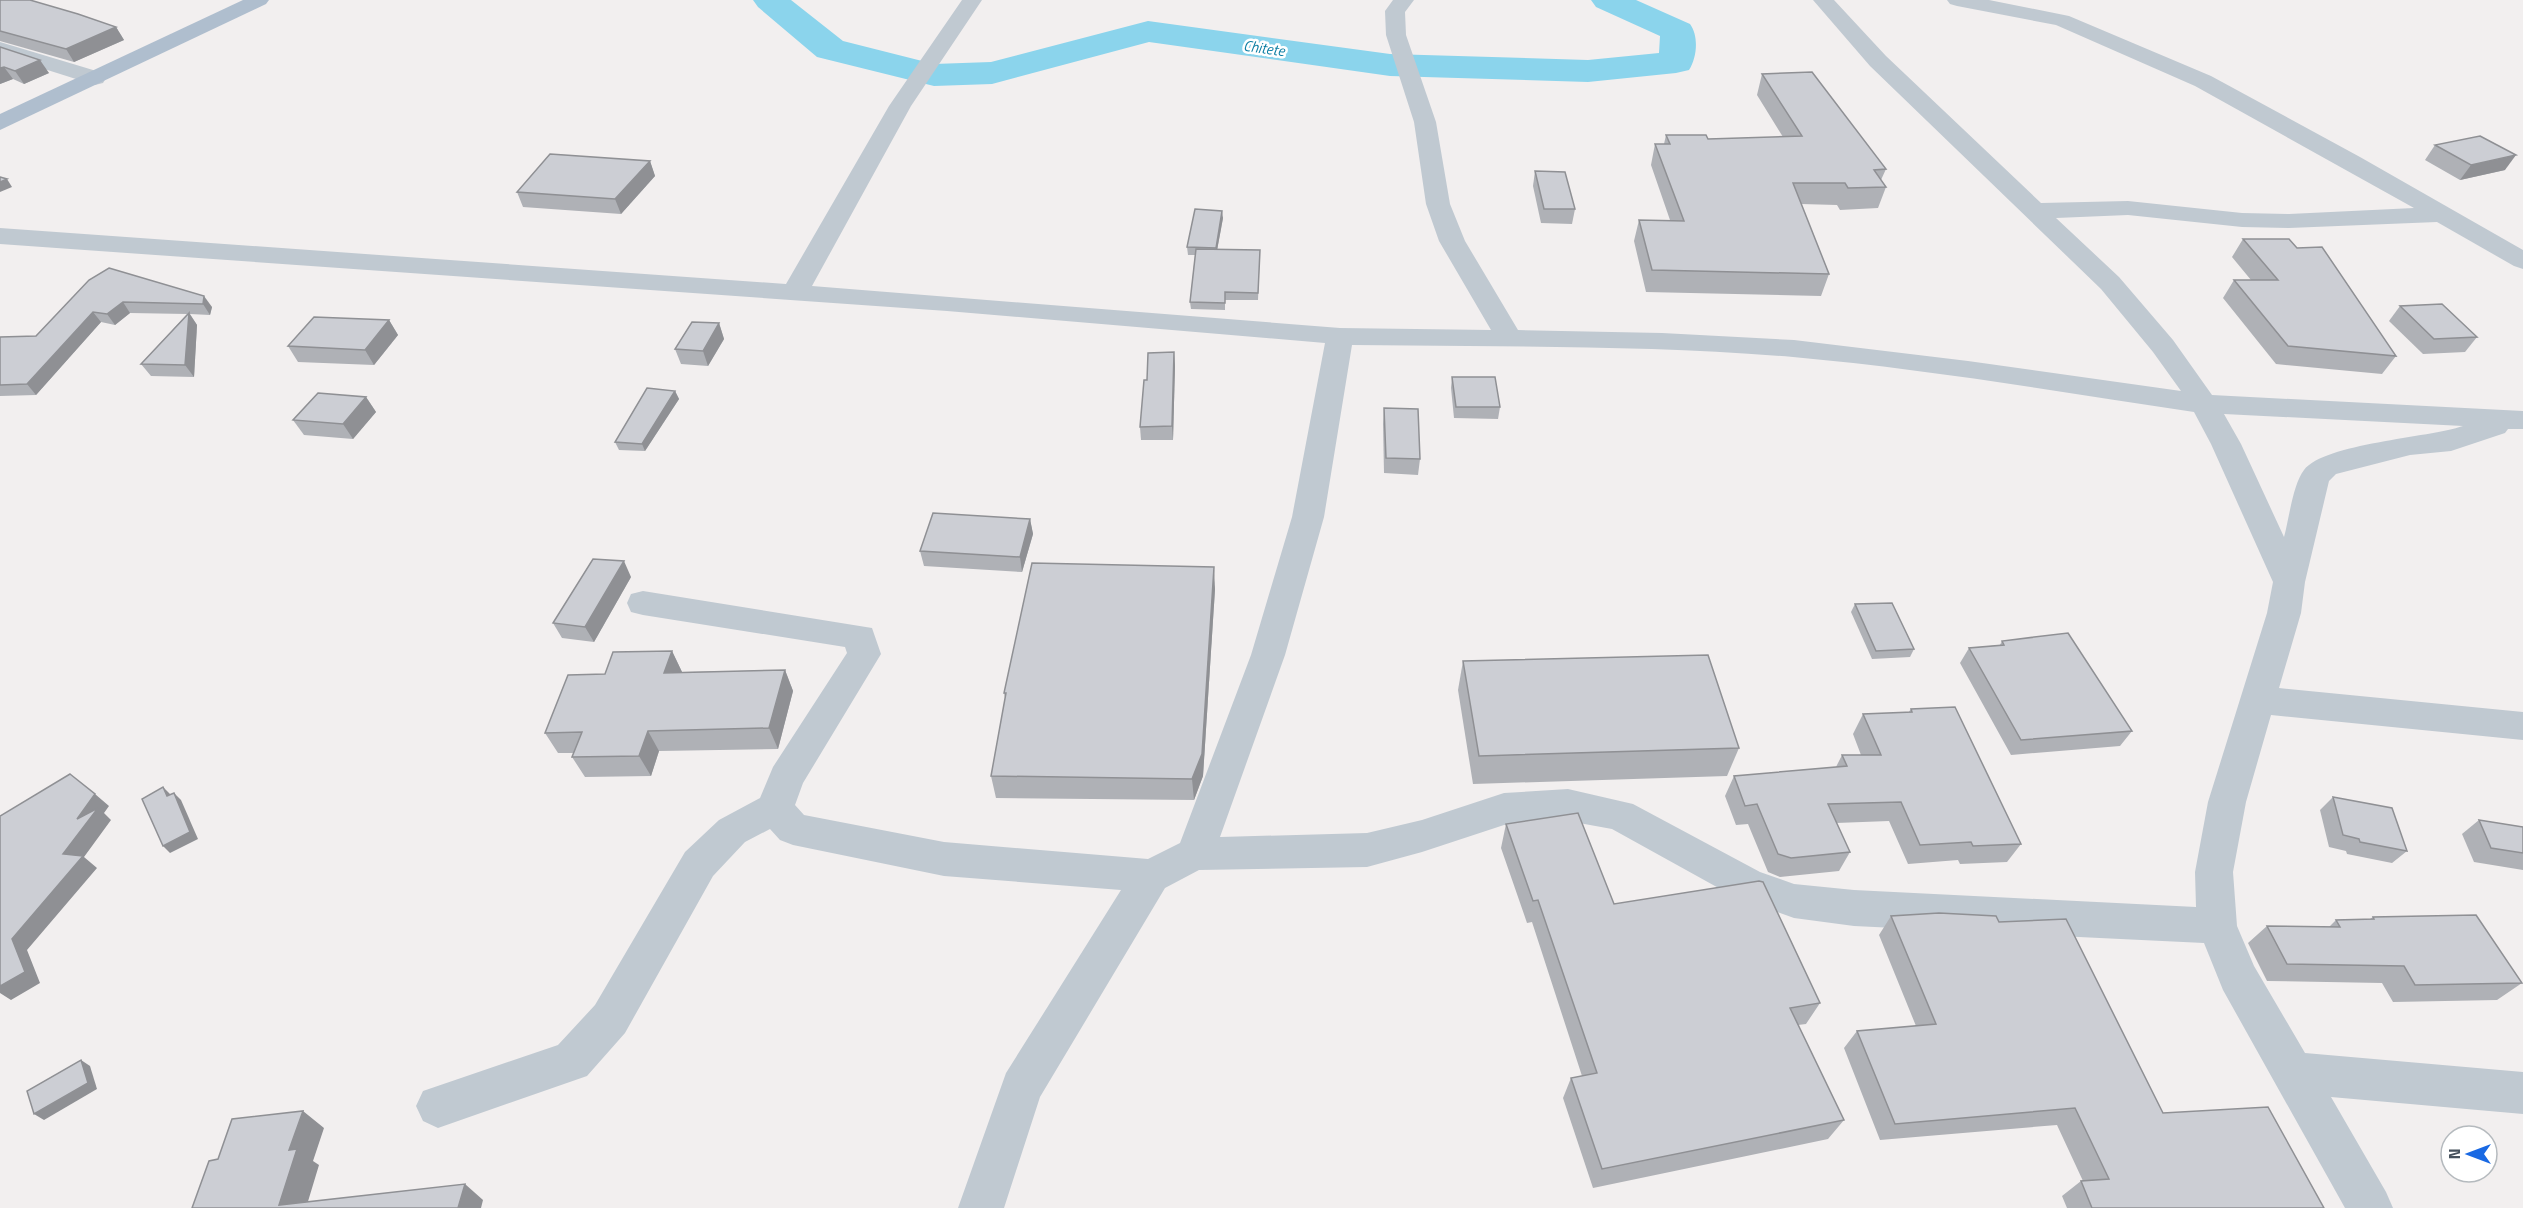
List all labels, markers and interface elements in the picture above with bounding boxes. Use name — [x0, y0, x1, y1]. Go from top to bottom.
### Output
water label: Chitete — [1242, 34, 1287, 62]
north arrow — [2439, 1124, 2499, 1184]
text: N — [2442, 1148, 2466, 1160]

